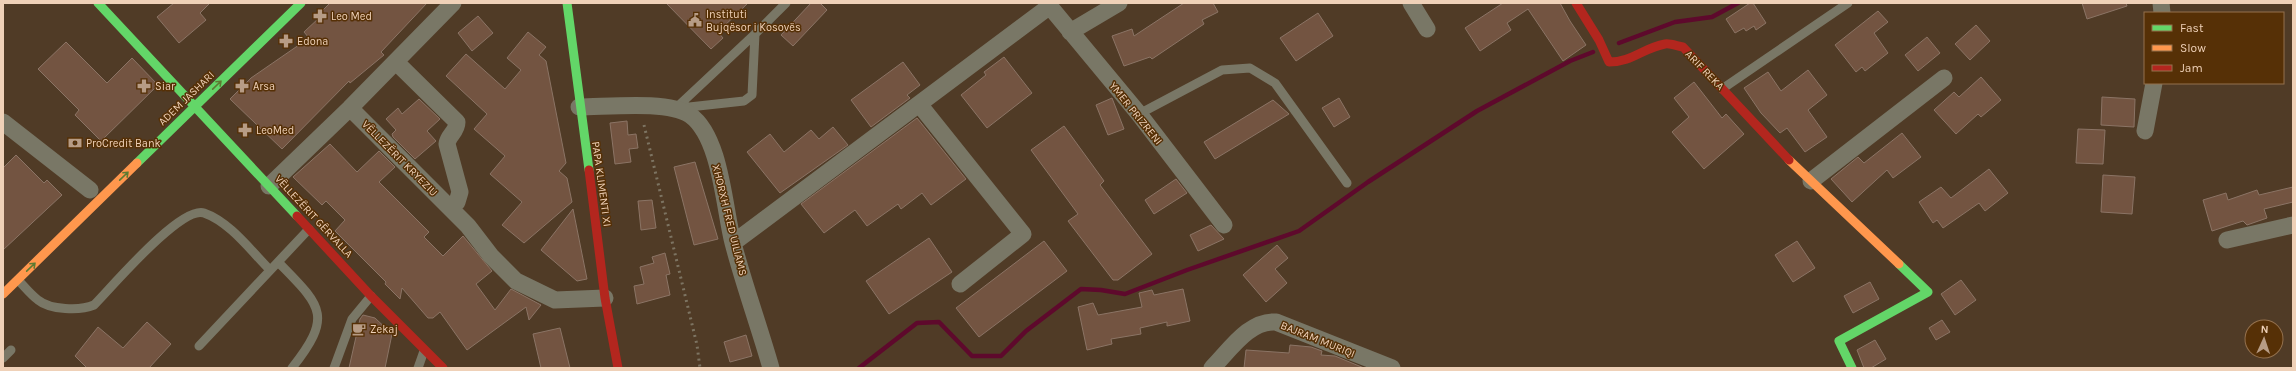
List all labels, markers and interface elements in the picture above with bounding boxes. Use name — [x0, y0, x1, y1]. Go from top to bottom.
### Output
pharmacy icon: Leo Med — [312, 8, 328, 24]
place label: Instituti Bujqësor i Kosovës — [706, 8, 801, 34]
place label: Leo Med — [331, 10, 372, 23]
public building icon: Instituti Bujqësor i Kosovës — [687, 12, 703, 28]
legend — [2144, 12, 2284, 84]
text: Fast — [2180, 21, 2204, 35]
pharmacy icon: Edona — [278, 33, 294, 49]
place label: Edona — [297, 35, 328, 48]
text: Slow — [2180, 41, 2206, 55]
street label: ARIF REKA — [1682, 48, 1727, 93]
text: Jam — [2180, 61, 2203, 75]
street label: ADEM JASHARI — [156, 68, 217, 128]
pharmacy icon: Siar — [136, 78, 152, 94]
pharmacy icon: Arsa — [234, 78, 250, 94]
street label: YMER PRIZRENI — [1106, 79, 1165, 147]
place label: Siar — [155, 80, 175, 93]
one-way arrow — [212, 80, 222, 90]
place label: Arsa — [253, 80, 275, 93]
street label: VËLLEZËRIT KRYEZIU — [359, 117, 441, 199]
pharmacy icon: LeoMed — [237, 122, 253, 138]
place label: LeoMed — [256, 124, 294, 137]
bank icon: ProCredit Bank — [67, 135, 83, 151]
place label: ProCredit Bank — [86, 137, 161, 150]
street label: PAPA KLIMENTI XI — [589, 141, 614, 227]
street label: XHORXH FRED UILIAMS — [709, 163, 750, 277]
one-way arrow — [119, 171, 129, 181]
street label: VËLLEZËRIT GËRVALLA — [272, 172, 356, 261]
one-way arrow — [26, 262, 36, 272]
street label: BAJRAM MURIQI — [1279, 319, 1357, 360]
north arrow — [2244, 319, 2284, 359]
cafe icon: Zekaj — [351, 321, 367, 337]
place label: Zekaj — [370, 323, 398, 336]
text: N — [2260, 323, 2269, 336]

